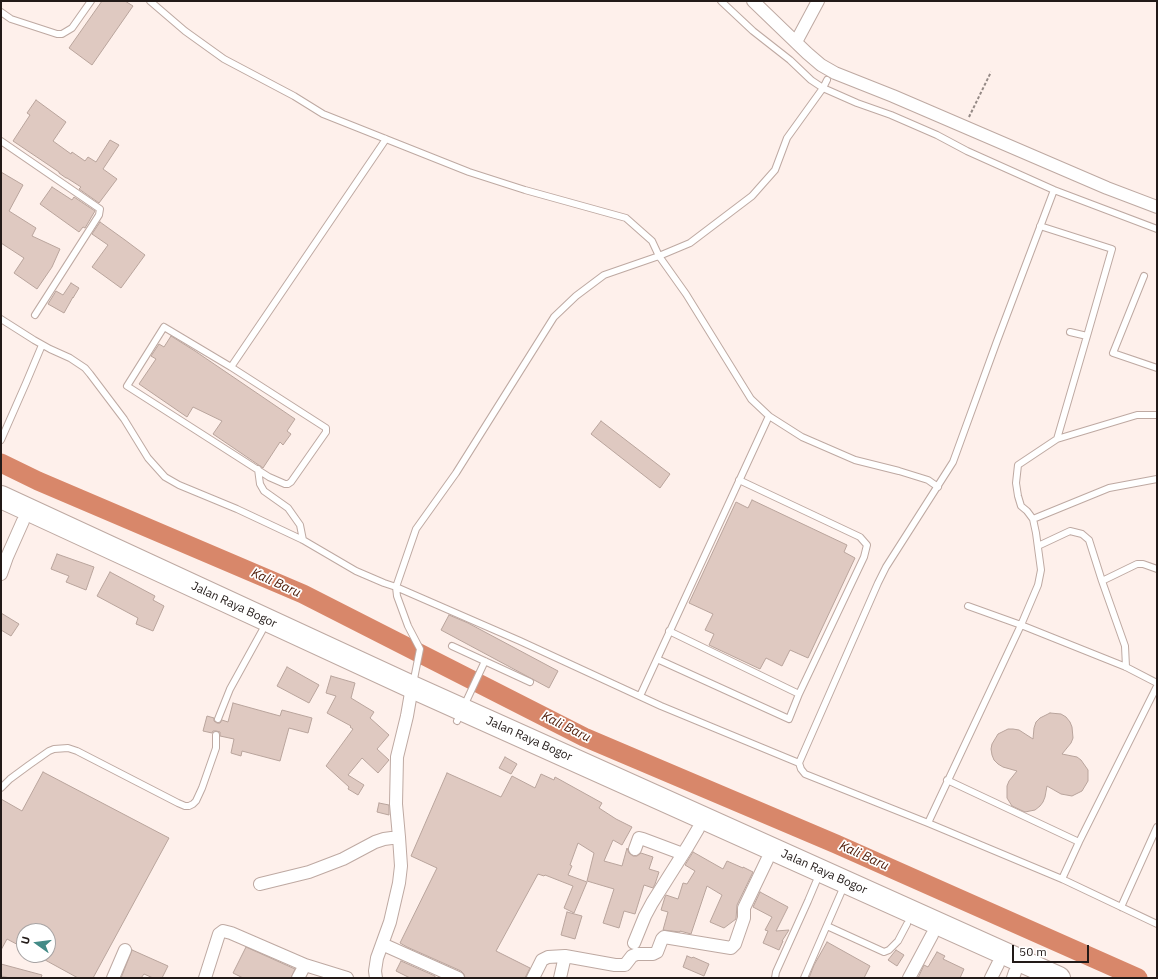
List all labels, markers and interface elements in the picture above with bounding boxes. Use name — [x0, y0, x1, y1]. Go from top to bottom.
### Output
water label: Kali Baru — [249, 565, 303, 601]
street label: Jalan Raya Bogor — [189, 579, 279, 631]
water label: Kali Baru — [539, 708, 593, 746]
street label: Jalan Raya Bogor — [484, 714, 574, 764]
water label: Kali Baru — [837, 838, 891, 874]
street label: Jalan Raya Bogor — [779, 847, 869, 897]
north arrow — [16, 923, 56, 963]
text: U — [18, 935, 33, 946]
scale bar — [1014, 937, 1091, 963]
text: 50 m — [1019, 944, 1047, 959]

